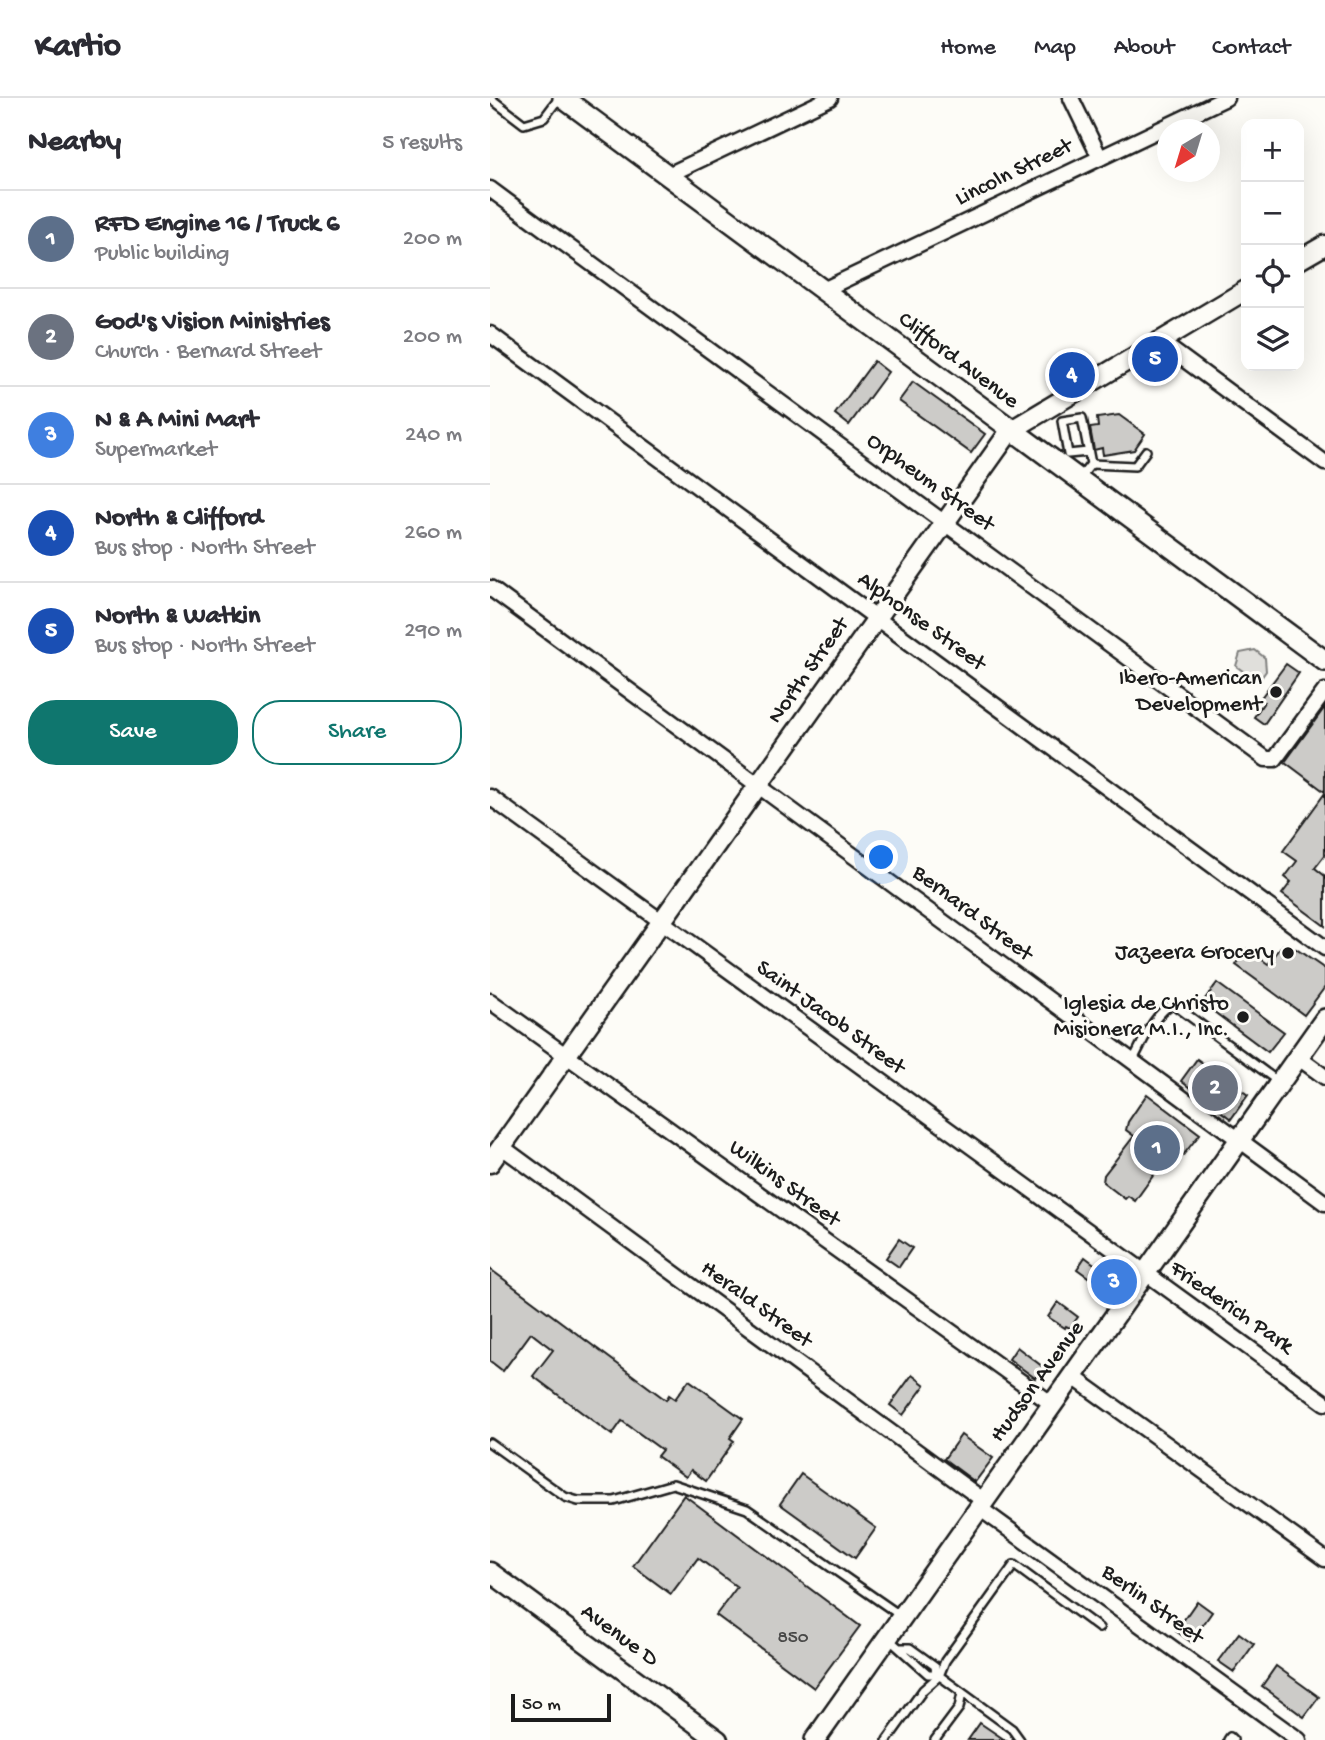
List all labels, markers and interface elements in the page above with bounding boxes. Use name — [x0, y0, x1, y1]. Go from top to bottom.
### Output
text: Kartio — [35, 29, 121, 67]
text: Home — [940, 34, 996, 63]
text: Map — [1034, 34, 1076, 63]
text: About — [1114, 34, 1174, 63]
text: Contact — [1212, 34, 1290, 63]
north arrow — [1157, 119, 1220, 182]
map controls — [1241, 119, 1304, 371]
button: + — [1241, 119, 1304, 182]
text: Nearby — [28, 126, 121, 161]
text: 5 results — [382, 130, 462, 157]
street label: Lincoln Street — [951, 132, 1078, 213]
button: − — [1241, 182, 1304, 245]
text: RFD Engine 16 / Truck 6 — [95, 210, 339, 241]
text: 1 — [46, 226, 56, 253]
text: 200 m — [403, 226, 462, 253]
text: Public building — [95, 241, 229, 268]
button: locate — [1241, 245, 1304, 308]
street label: Clifford Avenue — [892, 307, 1025, 416]
text: God's Vision Ministries — [95, 308, 329, 339]
button: layers — [1241, 308, 1304, 371]
text: 2 — [45, 324, 57, 351]
text: 200 m — [403, 324, 462, 351]
pin: 5 — [1132, 333, 1178, 385]
text: Church · Bernard Street — [95, 339, 321, 366]
pin: 4 — [1049, 349, 1095, 401]
text: N & A Mini Mart — [95, 406, 258, 437]
text: 3 — [45, 422, 57, 449]
text: 240 m — [405, 422, 462, 449]
street label: Orpheum Street — [861, 428, 1000, 539]
text: Supermarket — [95, 437, 217, 464]
text: North & Clifford — [95, 504, 263, 535]
text: 4 — [46, 520, 56, 547]
text: 260 m — [404, 520, 462, 547]
text: Bus stop · North Street — [95, 535, 314, 562]
street label: Alphonse Street — [851, 566, 992, 679]
text: North & Watkin — [95, 602, 260, 633]
street label: North Street — [762, 611, 856, 729]
text: 5 — [45, 618, 57, 645]
text: 290 m — [404, 618, 462, 645]
text: Bus stop · North Street — [95, 633, 314, 660]
place label: Ibero-American Development — [1119, 666, 1264, 719]
marker: Ibero-American Development — [1268, 684, 1284, 700]
button: Save — [28, 700, 238, 765]
button: Share — [252, 700, 462, 765]
your location — [864, 840, 898, 874]
street label: Bernard Street — [906, 859, 1039, 969]
place label: Jazeera Grocery — [1115, 940, 1274, 967]
marker: Jazeera Grocery — [1280, 945, 1296, 961]
street label: Saint Jacob Street — [750, 955, 911, 1082]
place label: Iglesia de Christo Misionera M.I., Inc. — [1053, 991, 1229, 1044]
marker: Iglesia de Christo Misionera M.I., Inc. — [1235, 1009, 1251, 1025]
pin: 2 — [1192, 1062, 1238, 1114]
pin: 1 — [1134, 1122, 1180, 1174]
street label: Wilkins Street — [723, 1135, 846, 1234]
street label: Friederich Park — [1163, 1255, 1300, 1362]
street label: Herald Street — [695, 1256, 818, 1355]
pin: 3 — [1091, 1256, 1137, 1308]
street label: Hudson Avenue — [985, 1315, 1092, 1448]
street label: Berlin Street — [1095, 1558, 1210, 1652]
street label: Avenue D — [575, 1599, 664, 1674]
house number: 850 — [777, 1627, 809, 1650]
scale bar — [511, 1691, 611, 1723]
text: 50 m — [522, 1694, 561, 1717]

